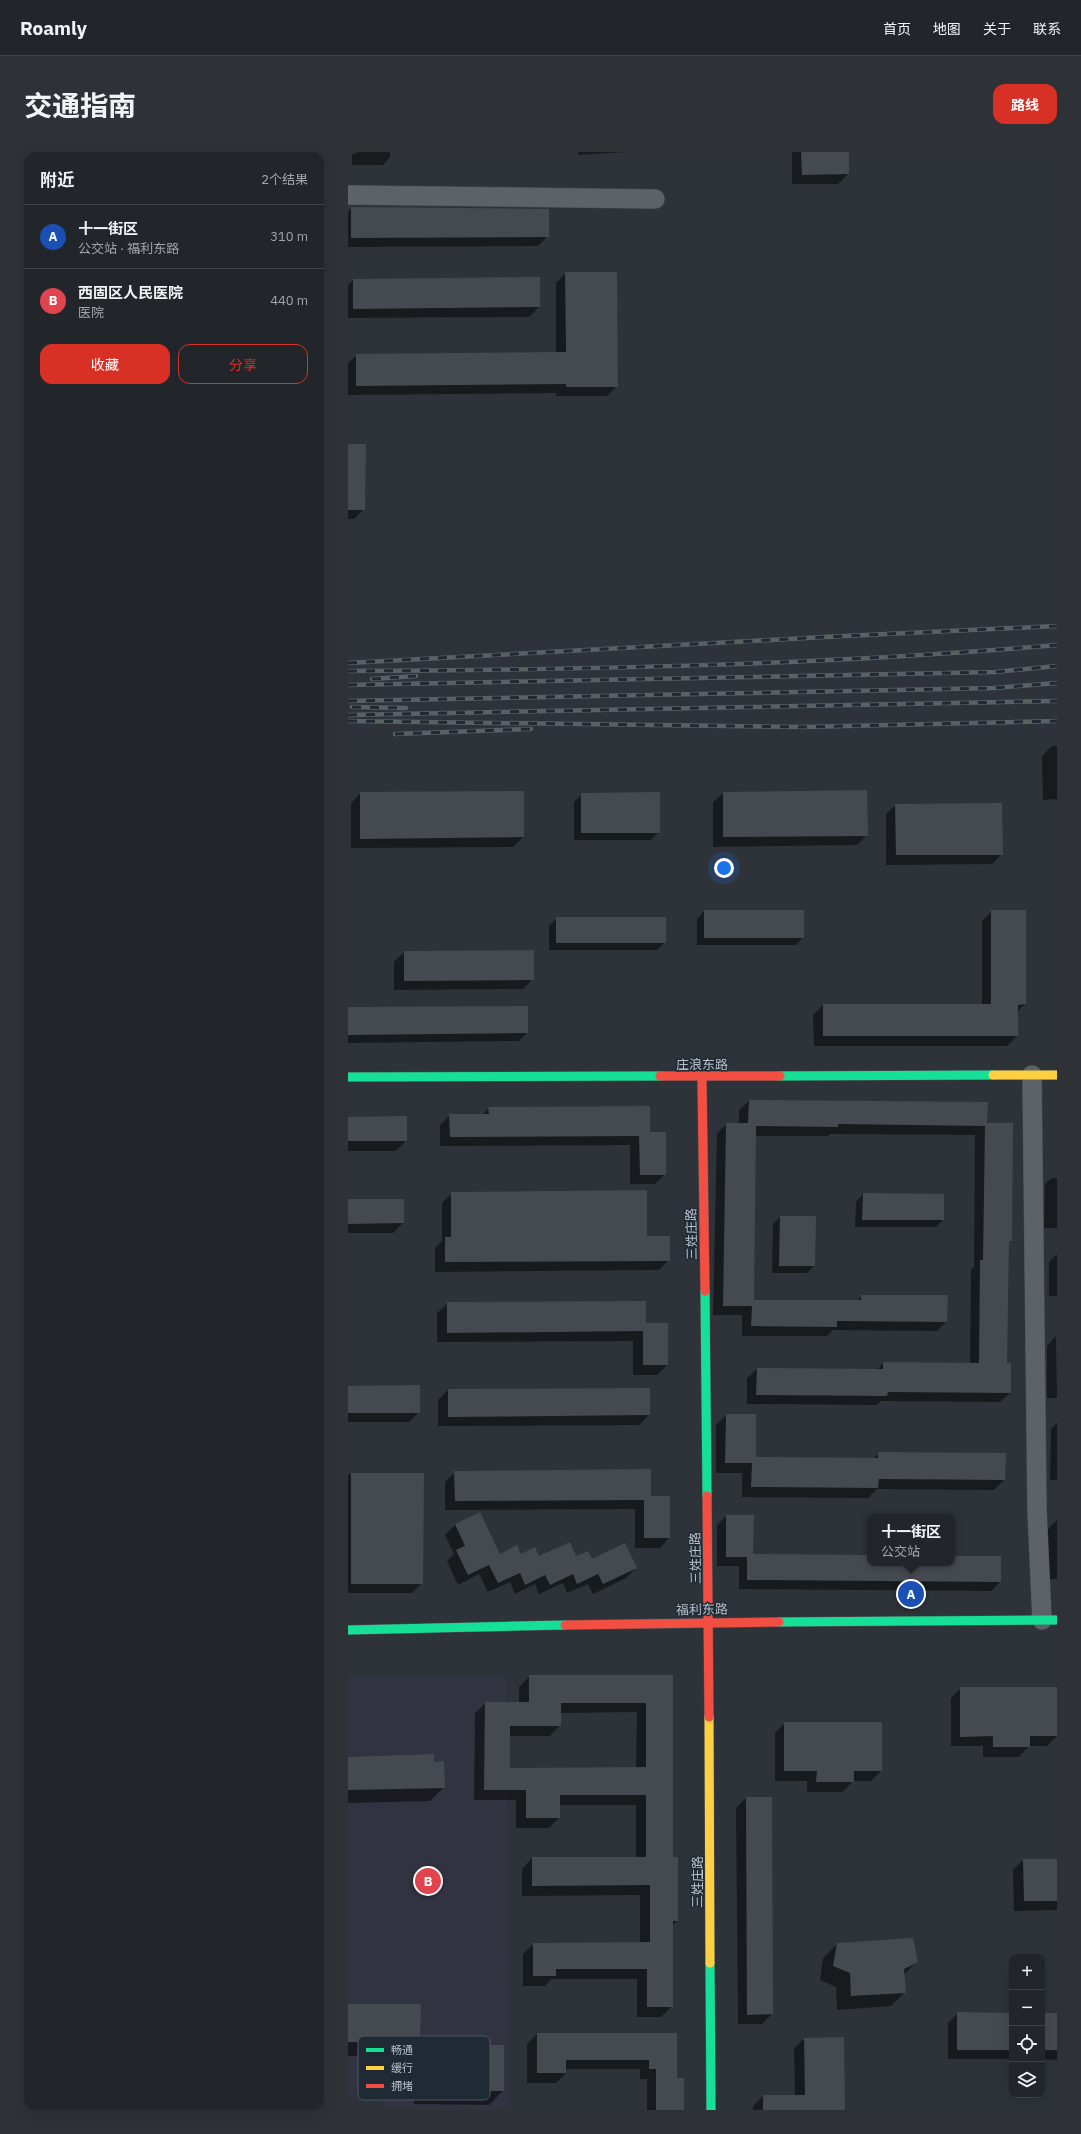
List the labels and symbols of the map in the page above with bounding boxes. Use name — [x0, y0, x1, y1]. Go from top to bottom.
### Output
your location — [714, 858, 734, 878]
street label: 庄浪东路 — [676, 1056, 728, 1073]
street label: 三姓庄路 — [683, 1208, 700, 1260]
street label: 三姓庄路 — [687, 1532, 704, 1584]
pin: A — [898, 1579, 924, 1609]
street label: 福利东路 — [676, 1601, 728, 1618]
street label: 三姓庄路 — [689, 1856, 706, 1908]
pin: B — [415, 1866, 441, 1896]
legend — [358, 2036, 490, 2100]
text: 畅通 — [391, 2043, 413, 2057]
text: 缓行 — [391, 2061, 413, 2075]
text: 拥堵 — [391, 2079, 413, 2093]

